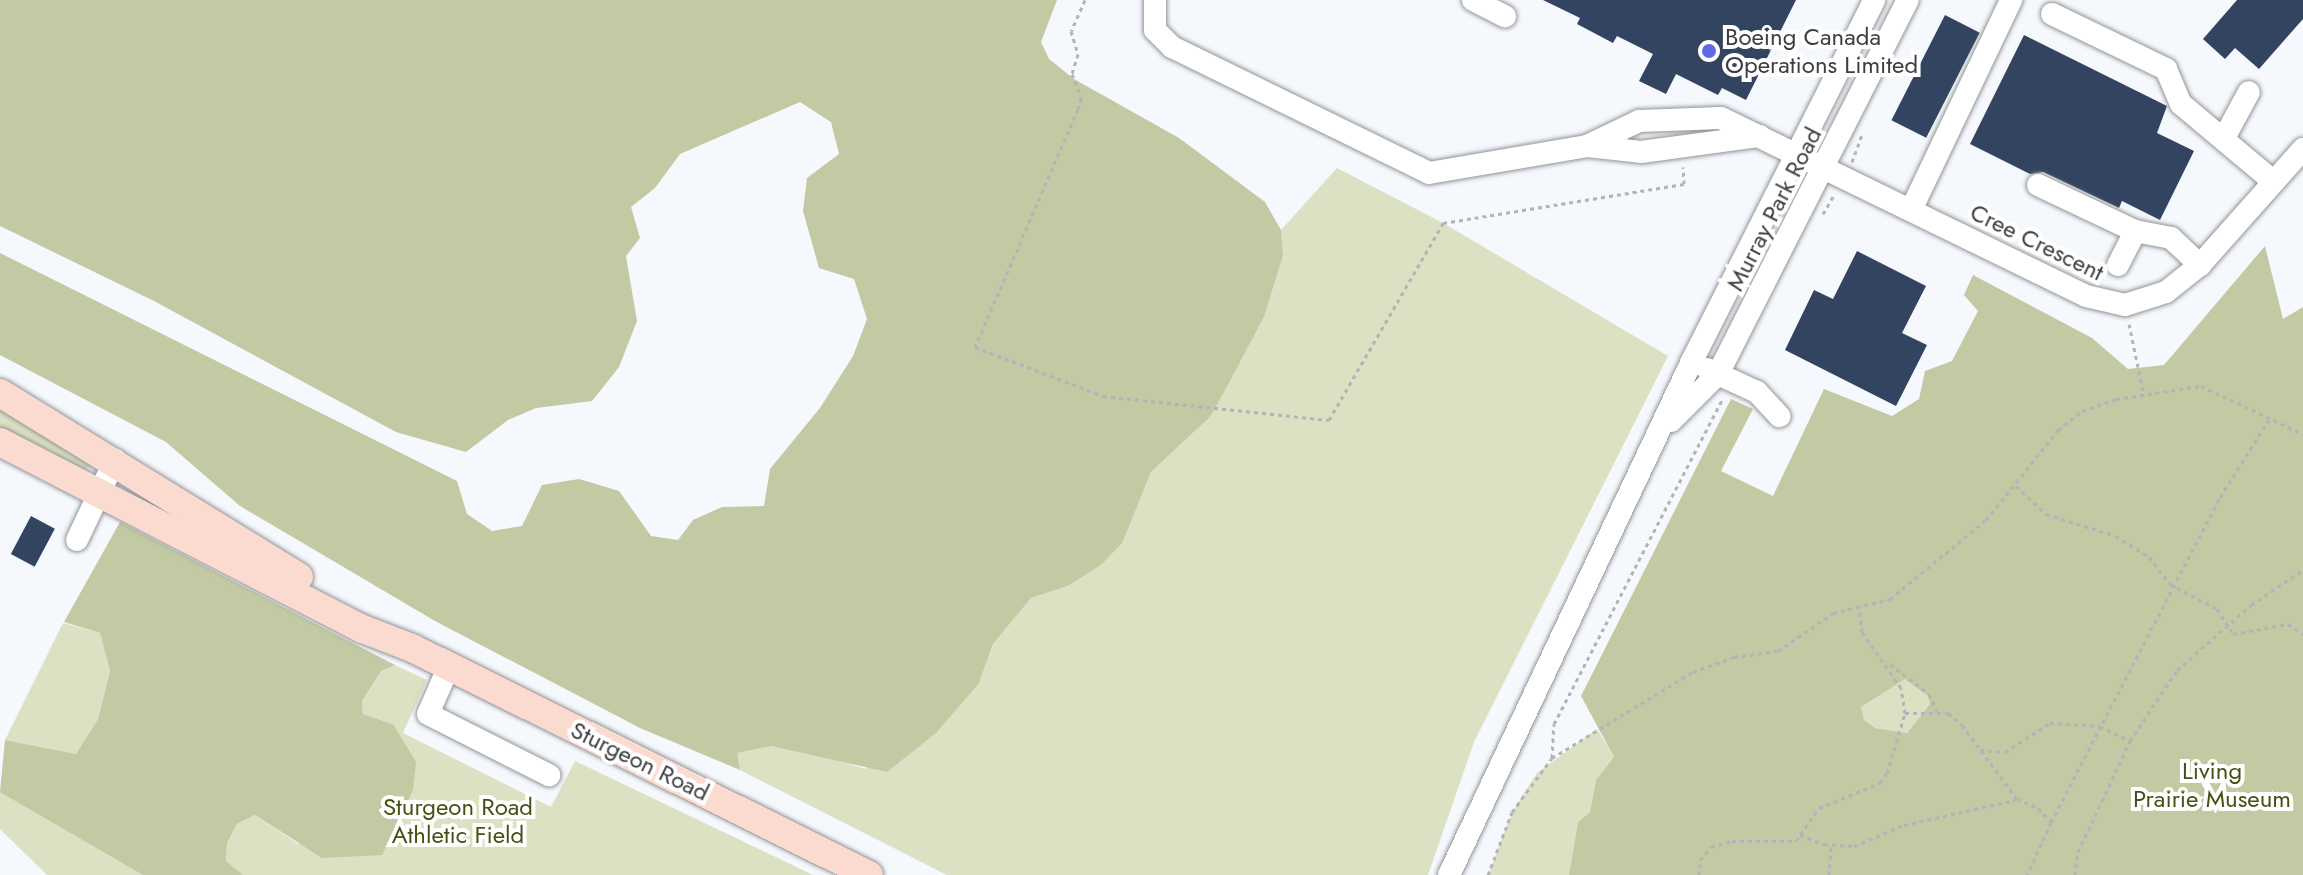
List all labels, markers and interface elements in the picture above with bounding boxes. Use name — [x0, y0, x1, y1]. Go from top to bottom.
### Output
place label: Boeing Canada Operations Limited — [1725, 23, 1918, 79]
marker: Boeing Canada Operations Limited — [1700, 42, 1718, 60]
street label: Murray Park Road — [1720, 123, 1828, 295]
street label: Cree Crescent — [1966, 197, 2108, 287]
street label: Sturgeon Road — [566, 715, 714, 807]
park label: Living Prairie Museum — [2133, 757, 2291, 813]
park label: Sturgeon Road Athletic Field — [383, 793, 533, 849]

